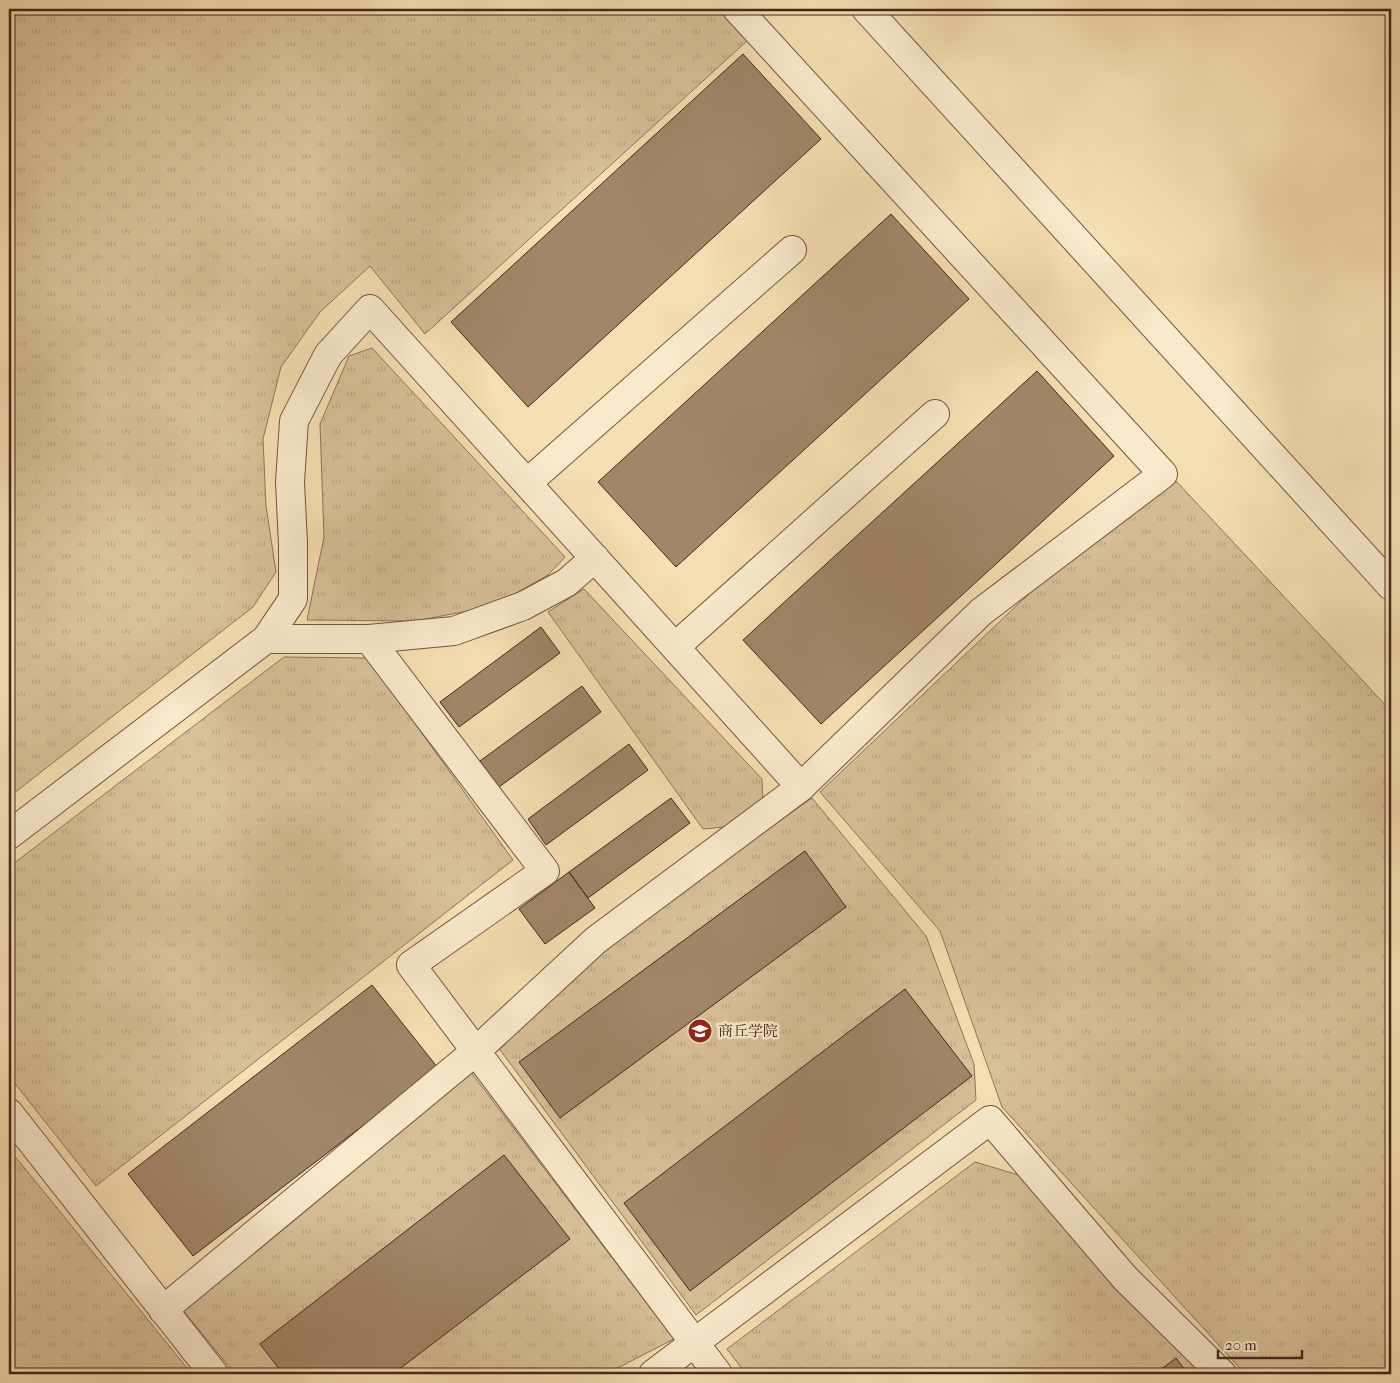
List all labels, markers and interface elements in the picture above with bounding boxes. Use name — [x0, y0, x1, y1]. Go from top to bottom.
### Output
school or university icon: 商丘学院 — [687, 1018, 713, 1044]
place label: 商丘学院 — [718, 1022, 778, 1040]
scale bar — [1218, 1328, 1301, 1360]
text: 20 m — [1225, 1336, 1257, 1354]

